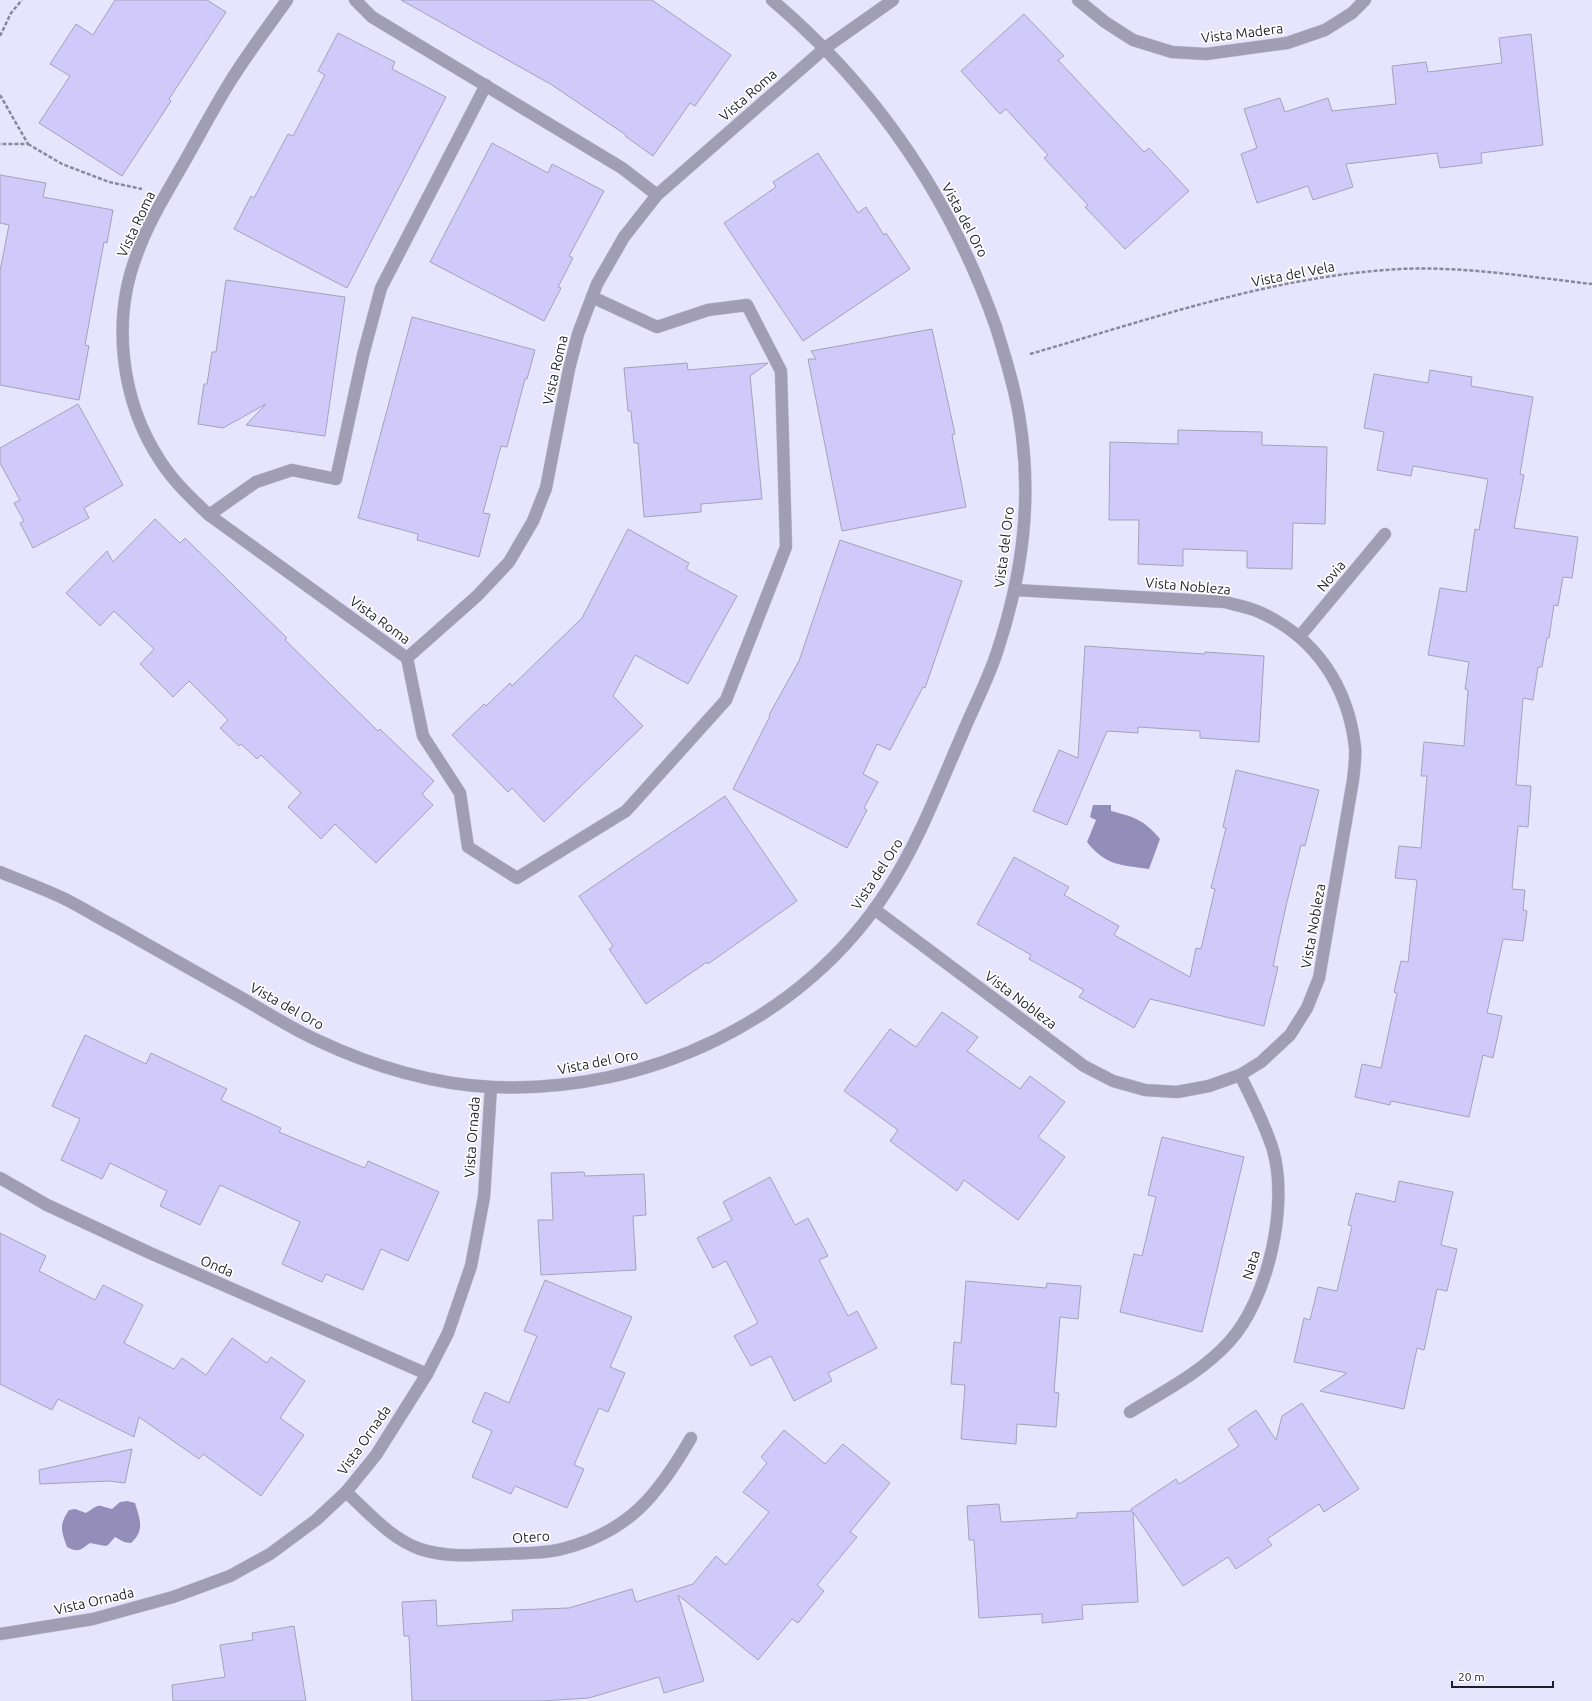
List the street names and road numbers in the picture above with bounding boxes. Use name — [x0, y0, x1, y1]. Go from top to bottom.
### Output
street label: Vista Madera — [1200, 20, 1284, 46]
street label: Vista Roma — [716, 66, 780, 124]
street label: Vista del Oro — [939, 180, 991, 260]
street label: Vista Roma — [114, 189, 158, 259]
street label: Vista del Vela — [1250, 258, 1336, 290]
street label: Vista Roma — [539, 334, 571, 406]
street label: Vista del Oro — [991, 505, 1017, 589]
street label: Novia — [1313, 557, 1349, 595]
street label: Vista Nobleza — [1144, 574, 1232, 598]
street label: Vista Roma — [347, 593, 413, 647]
street label: Vista del Oro — [848, 835, 906, 913]
street label: Vista Nobleza — [1298, 882, 1328, 970]
street label: Vista Nobleza — [982, 968, 1060, 1032]
street label: Vista del Oro — [247, 979, 327, 1033]
street label: Vista del Oro — [556, 1046, 640, 1078]
street label: Vista Ornada — [461, 1096, 483, 1178]
street label: Nata — [1239, 1248, 1263, 1282]
street label: Onda — [198, 1252, 236, 1280]
street label: Vista Ornada — [334, 1402, 394, 1478]
street label: Otero — [512, 1528, 550, 1546]
street label: Vista Ornada — [53, 1584, 135, 1618]

